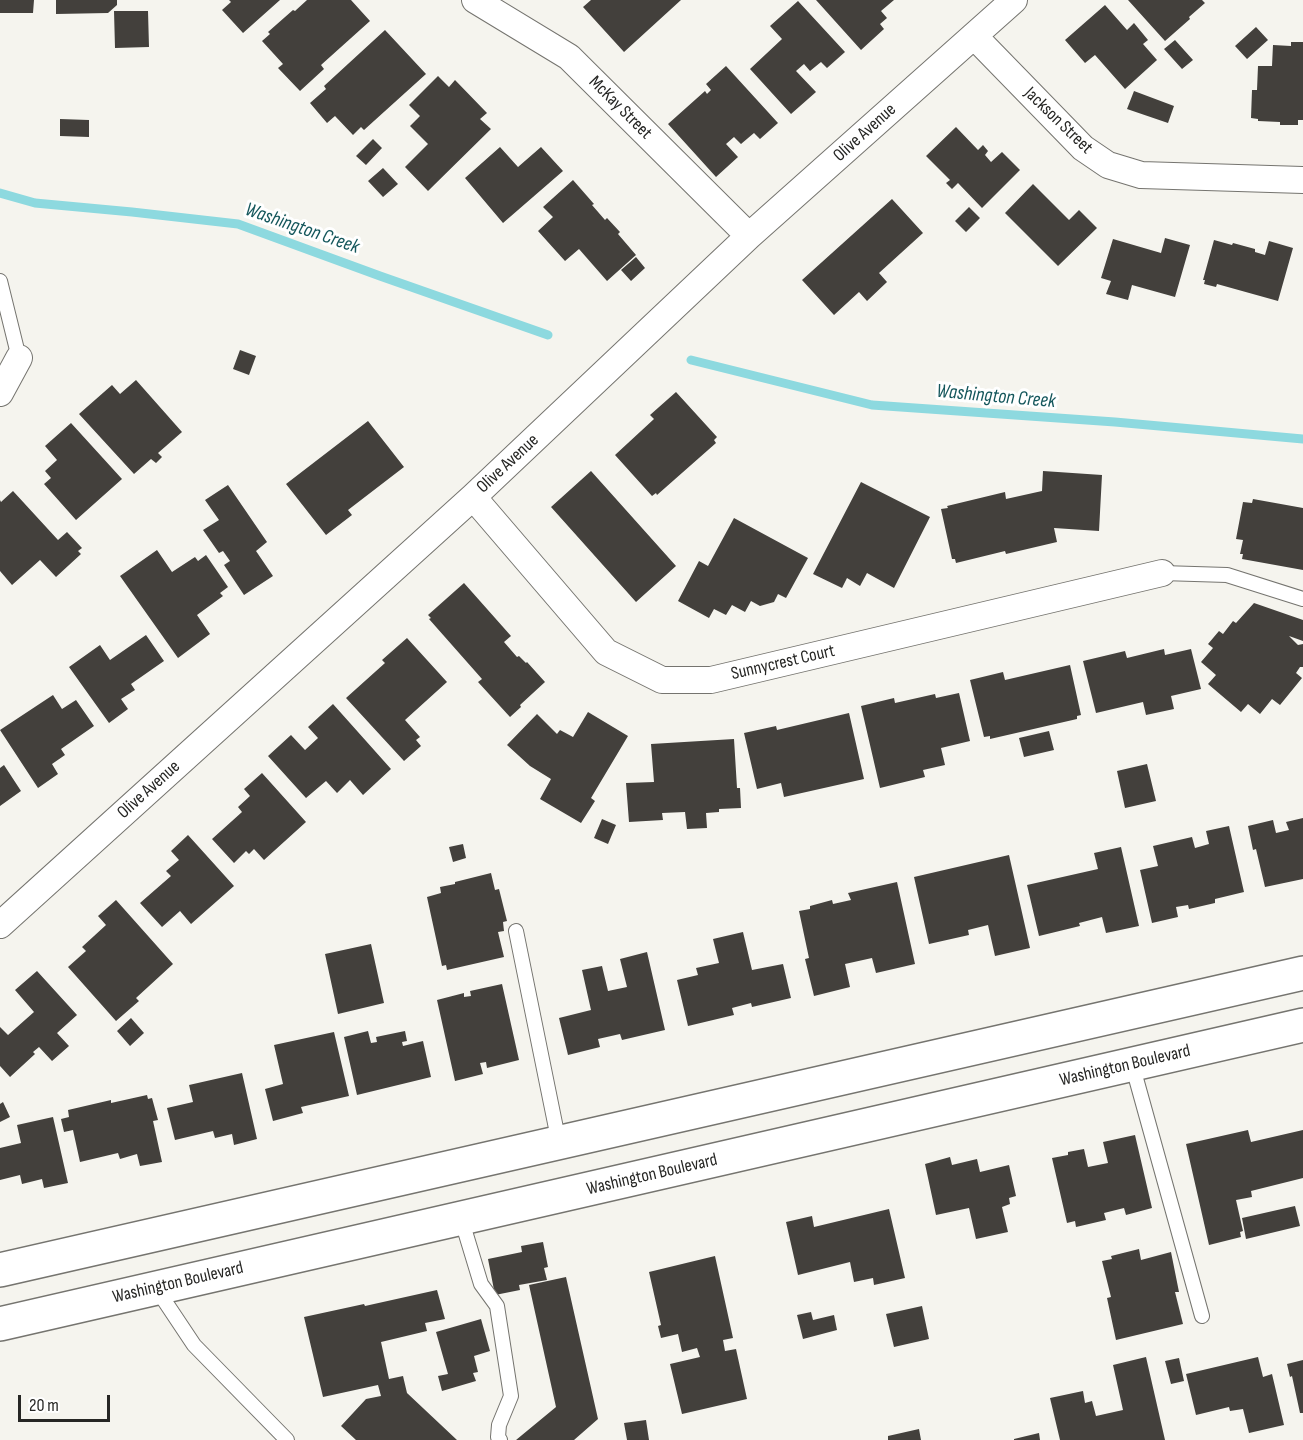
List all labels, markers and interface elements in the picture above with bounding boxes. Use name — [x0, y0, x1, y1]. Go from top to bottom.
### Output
street label: McKay Street — [584, 72, 656, 144]
street label: Jackson Street — [1019, 83, 1097, 159]
street label: Olive Avenue — [829, 99, 901, 167]
water label: Washington Creek — [242, 198, 362, 260]
water label: Washington Creek — [936, 380, 1056, 414]
street label: Olive Avenue — [473, 430, 543, 498]
street label: Sunnycrest Court — [729, 641, 837, 685]
street label: Olive Avenue — [113, 756, 185, 824]
street label: Washington Boulevard — [1058, 1040, 1192, 1092]
street label: Washington Boulevard — [585, 1149, 719, 1201]
street label: Washington Boulevard — [111, 1257, 245, 1309]
scale bar — [21, 1383, 112, 1421]
text: 20 m — [29, 1395, 59, 1416]

